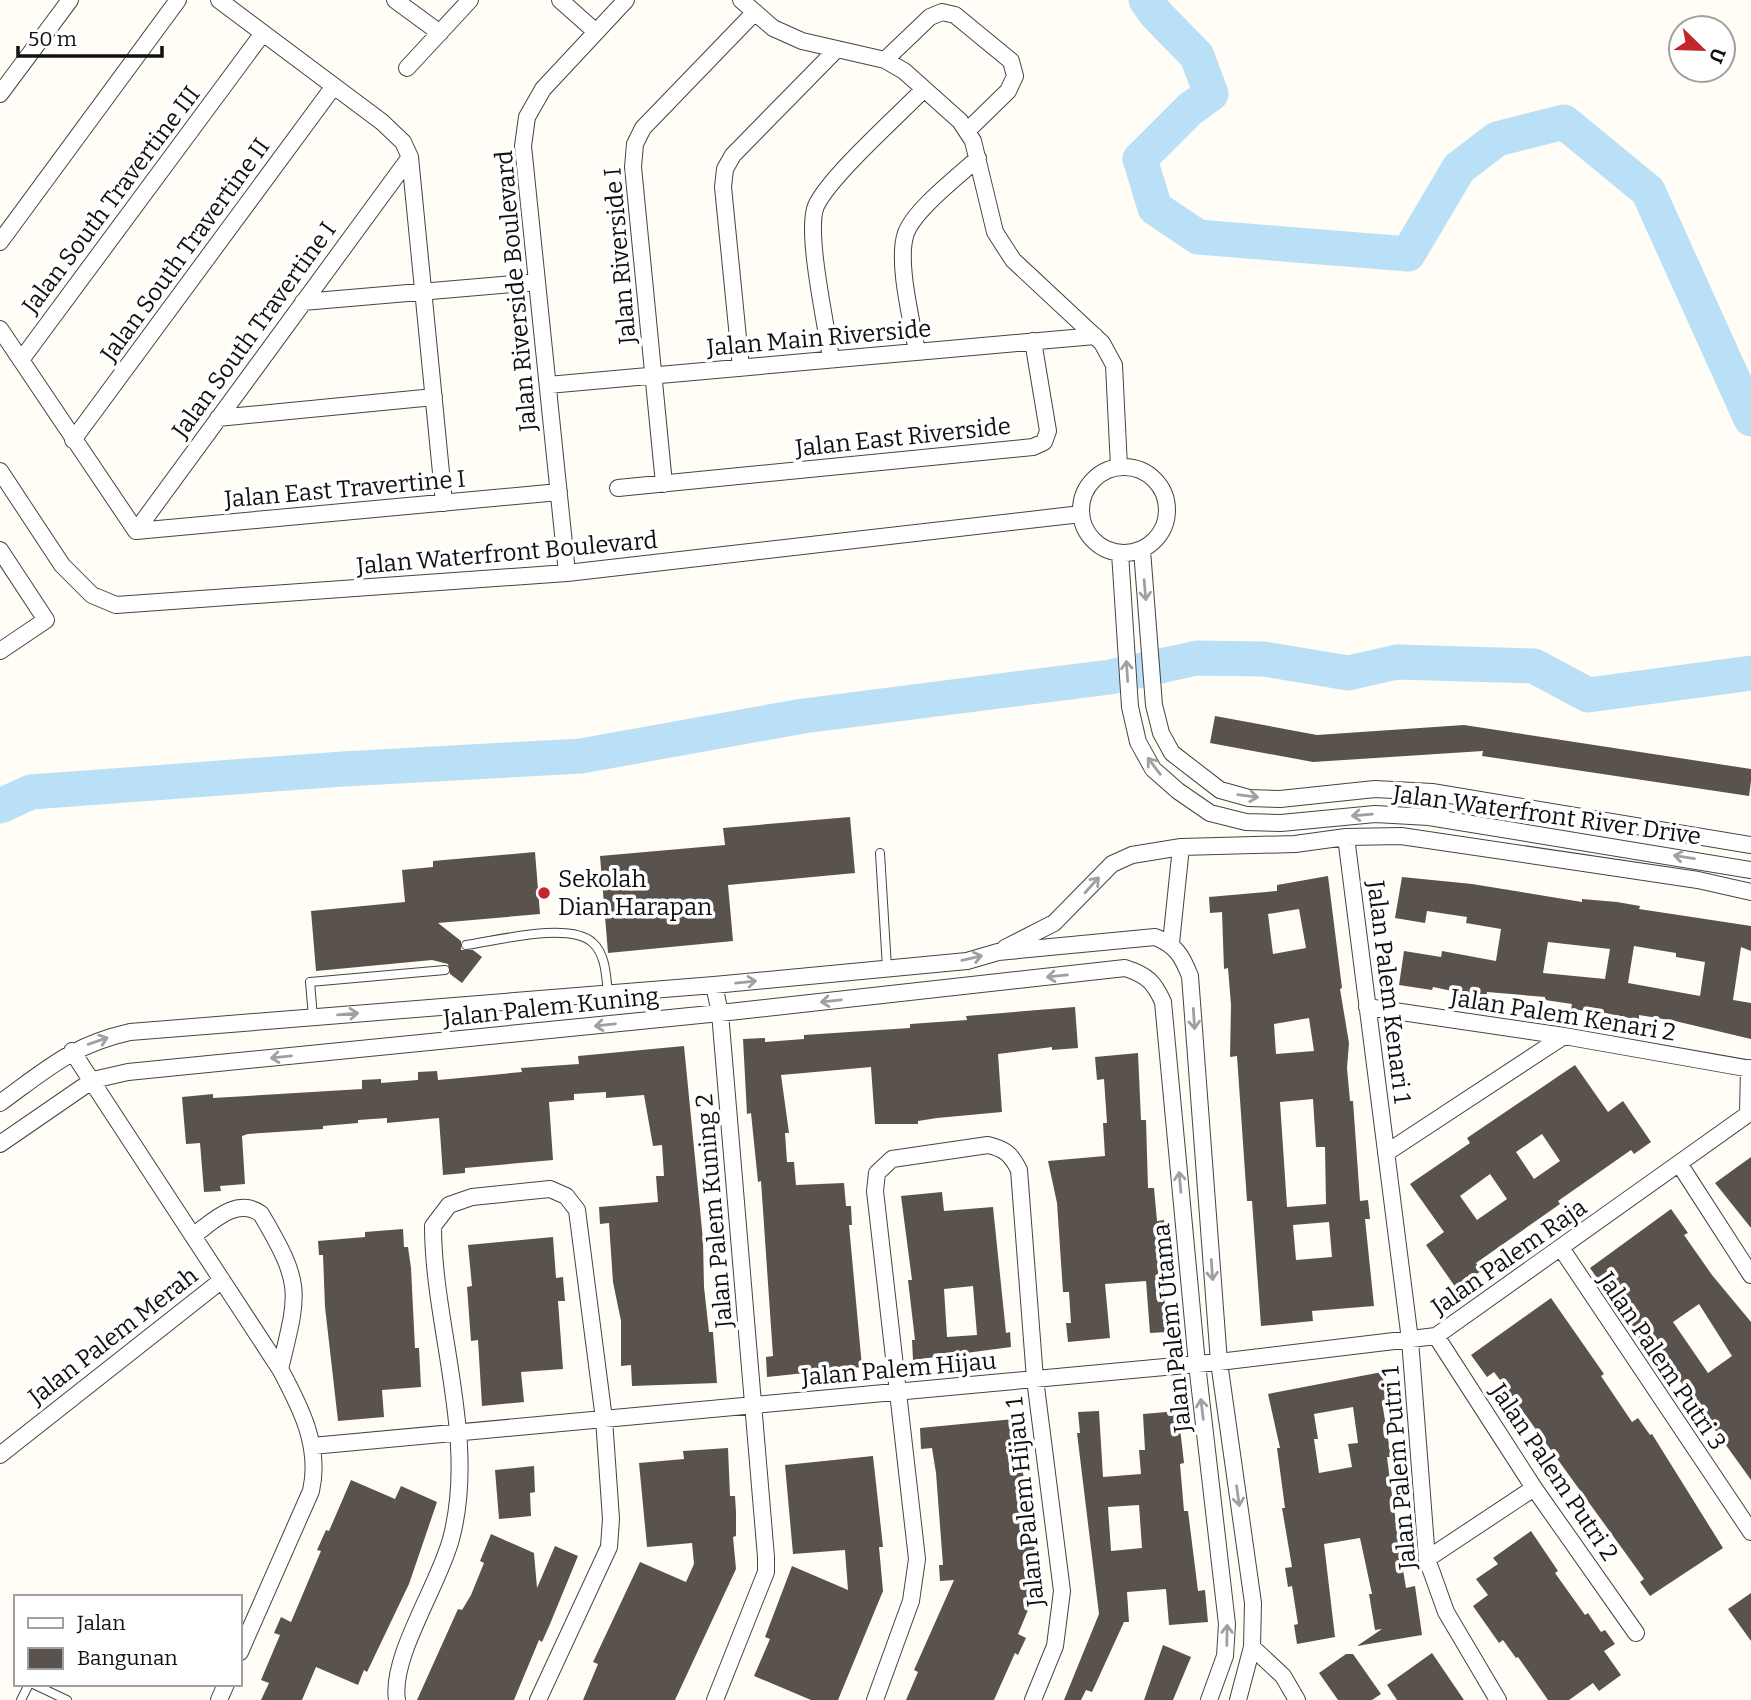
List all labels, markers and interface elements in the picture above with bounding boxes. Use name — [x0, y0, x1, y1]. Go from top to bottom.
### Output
scale bar — [18, 14, 161, 58]
north arrow — [1667, 14, 1737, 84]
text: 50 m — [28, 26, 77, 52]
text: U — [1704, 44, 1731, 66]
street label: Jalan South Travertine III — [16, 81, 206, 319]
street label: Jalan Riverside Boulevard — [490, 149, 542, 434]
street label: Jalan Riverside I — [598, 166, 642, 347]
street label: Jalan South Travertine II — [166, 216, 342, 444]
street label: Jalan South Travertine I — [166, 216, 342, 444]
street label: Jalan Main Riverside — [705, 314, 932, 362]
street label: Jalan East Riverside — [793, 412, 1012, 462]
street label: Jalan East Travertine I — [222, 465, 467, 514]
street label: Jalan Waterfront Boulevard — [354, 526, 659, 580]
one-way arrow — [1139, 579, 1152, 601]
one-way arrow — [1120, 660, 1133, 682]
one-way arrow — [1146, 757, 1161, 776]
street label: Jalan Waterfront River Drive — [1390, 779, 1703, 851]
one-way arrow — [1236, 790, 1259, 803]
one-way arrow — [1351, 809, 1374, 822]
one-way arrow — [1673, 850, 1696, 863]
place label: Sekolah Dian Harapan — [558, 865, 712, 921]
one-way arrow — [1083, 877, 1100, 894]
street label: Jalan Palem Kenari 1 — [1361, 878, 1417, 1105]
marker: Sekolah Dian Harapan — [536, 885, 552, 901]
one-way arrow — [960, 951, 983, 965]
one-way arrow — [1047, 969, 1069, 982]
one-way arrow — [734, 975, 757, 988]
street label: Jalan Palem Kuning — [441, 982, 660, 1032]
street label: Jalan Palem Kenari 2 — [1447, 983, 1678, 1047]
one-way arrow — [821, 995, 843, 1008]
one-way arrow — [337, 1007, 359, 1020]
one-way arrow — [1188, 1007, 1201, 1030]
one-way arrow — [594, 1018, 617, 1031]
one-way arrow — [87, 1034, 109, 1046]
one-way arrow — [270, 1051, 293, 1064]
street label: Jalan Palem Kuning 2 — [690, 1093, 738, 1330]
one-way arrow — [1173, 1171, 1186, 1194]
street label: Jalan Palem Raja — [1425, 1193, 1592, 1322]
street label: Jalan Palem Utama — [1147, 1222, 1197, 1435]
one-way arrow — [1206, 1259, 1219, 1281]
street label: Jalan Palem Merah — [22, 1261, 203, 1411]
street label: Jalan Palem Putri 3 — [1592, 1266, 1732, 1455]
street label: Jalan Palem Hijau — [799, 1347, 998, 1392]
street label: Jalan Palem Putri 1 — [1376, 1365, 1422, 1572]
street label: Jalan Palem Putri 2 — [1484, 1377, 1624, 1566]
street label: Jalan Palem Hijau 1 — [1000, 1396, 1050, 1609]
one-way arrow — [1196, 1398, 1209, 1420]
one-way arrow — [1232, 1484, 1245, 1507]
legend — [14, 1595, 242, 1686]
text: Jalan — [76, 1610, 126, 1636]
one-way arrow — [1220, 1623, 1234, 1646]
text: Bangunan — [77, 1645, 178, 1671]

